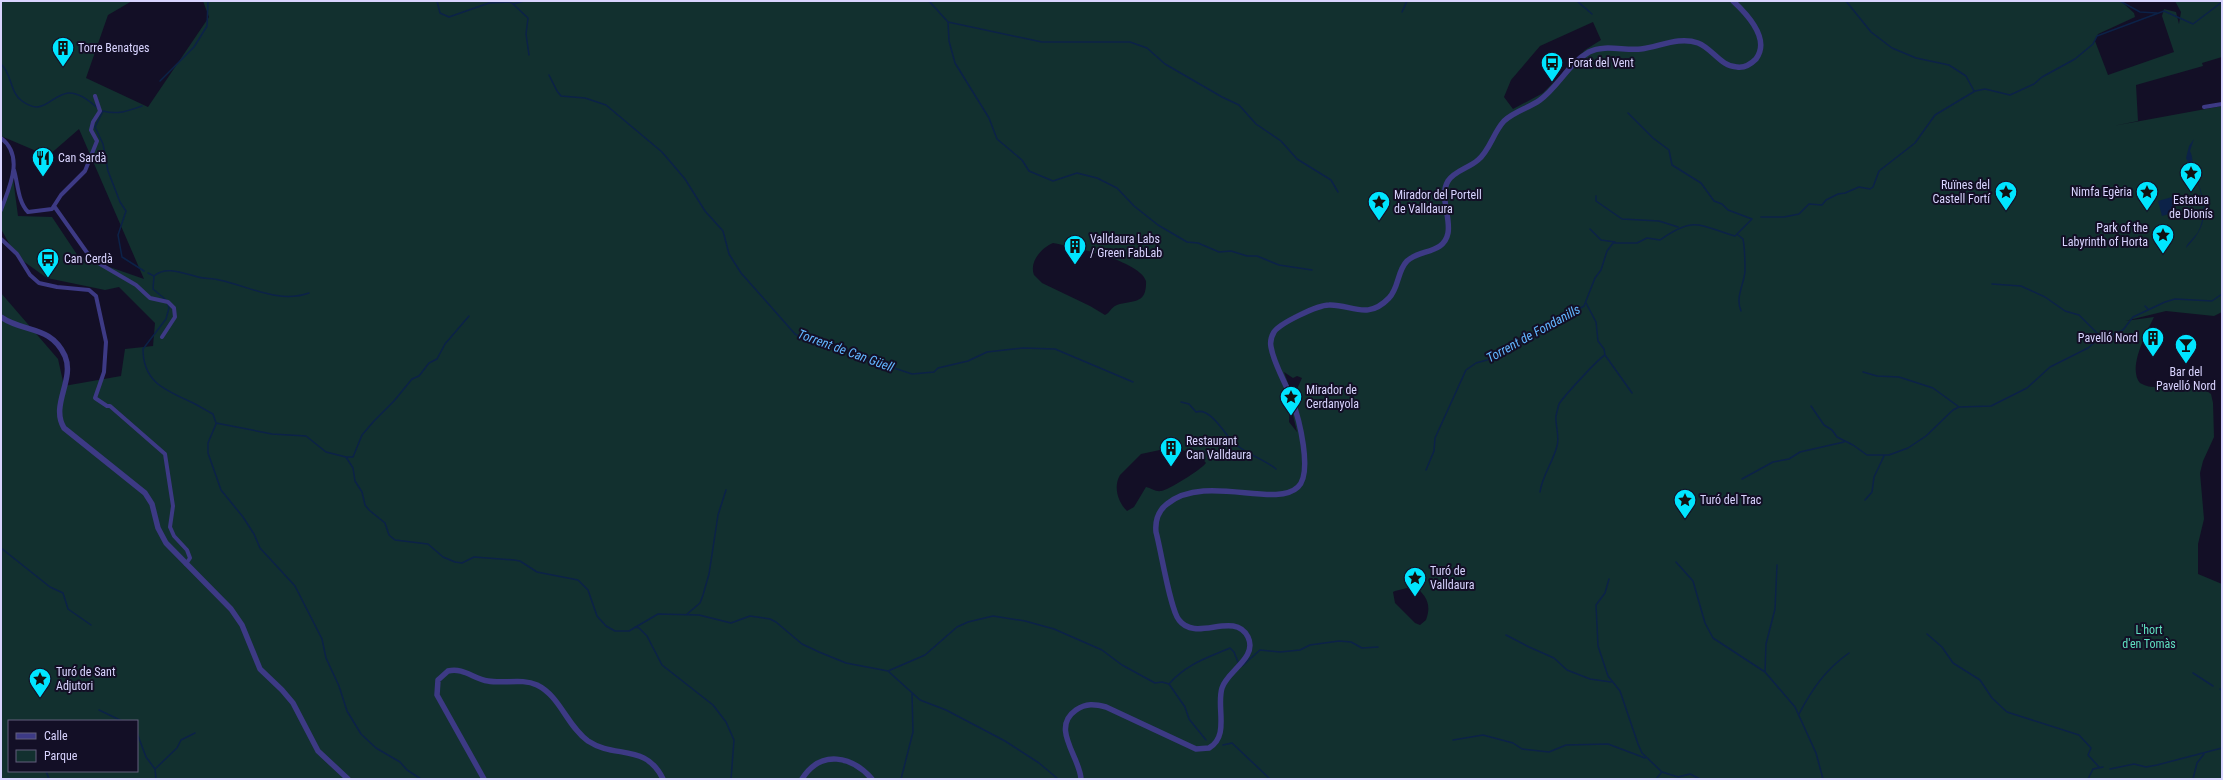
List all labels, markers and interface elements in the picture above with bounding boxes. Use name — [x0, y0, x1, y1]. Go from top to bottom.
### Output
building icon: Torre Benatges — [50, 35, 76, 68]
place label: Torre Benatges — [78, 41, 150, 55]
bus stop icon: Forat del Vent — [1539, 50, 1565, 83]
place label: Forat del Vent — [1568, 56, 1634, 70]
restaurant icon: Can Sardà — [30, 145, 56, 178]
place label: Can Sardà — [58, 151, 107, 165]
place icon: Estatua de Dionís — [2178, 160, 2204, 193]
place label: Ruïnes del Castell Fortí — [1933, 178, 1991, 206]
place icon: Ruïnes del Castell Fortí — [1993, 179, 2019, 212]
place icon: Nimfa Egèria — [2134, 179, 2160, 212]
place label: Nimfa Egèria — [2071, 185, 2132, 199]
place label: Mirador del Portell de Valldaura — [1394, 188, 1482, 216]
place icon: Mirador del Portell de Valldaura — [1366, 189, 1392, 222]
place label: Estatua de Dionís — [2169, 193, 2213, 221]
place label: Park of the Labyrinth of Horta — [2062, 221, 2148, 249]
place icon: Park of the Labyrinth of Horta — [2150, 222, 2176, 255]
place label: Valldaura Labs / Green FabLab — [1090, 232, 1162, 260]
building icon: Valldaura Labs / Green FabLab — [1062, 233, 1088, 266]
bus stop icon: Can Cerdà — [35, 246, 61, 279]
place label: Can Cerdà — [64, 252, 113, 266]
water label: Torrent de Fondanills — [1484, 301, 1583, 365]
building icon: Pavelló Nord — [2140, 325, 2166, 358]
water label: Torrent de Can Güell — [796, 326, 897, 375]
place label: Pavelló Nord — [2078, 331, 2138, 345]
bar icon: Bar del Pavelló Nord — [2173, 332, 2199, 365]
place label: Bar del Pavelló Nord — [2156, 365, 2216, 393]
place label: Mirador de Cerdanyola — [1306, 383, 1359, 411]
place icon: Mirador de Cerdanyola — [1278, 384, 1304, 417]
place label: Restaurant Can Valldaura — [1186, 434, 1252, 462]
building icon: Restaurant Can Valldaura — [1158, 435, 1184, 468]
place icon: Turó del Trac — [1672, 487, 1698, 520]
place label: Turó del Trac — [1700, 493, 1762, 507]
place label: Turó de Valldaura — [1430, 564, 1475, 592]
place icon: Turó de Valldaura — [1402, 565, 1428, 598]
park label: L'hort d'en Tomàs — [2122, 623, 2176, 651]
place label: Turó de Sant Adjutori — [56, 665, 116, 693]
place icon: Turó de Sant Adjutori — [27, 666, 53, 699]
legend — [8, 720, 138, 772]
text: Calle — [44, 729, 68, 743]
text: Parque — [44, 749, 78, 763]

